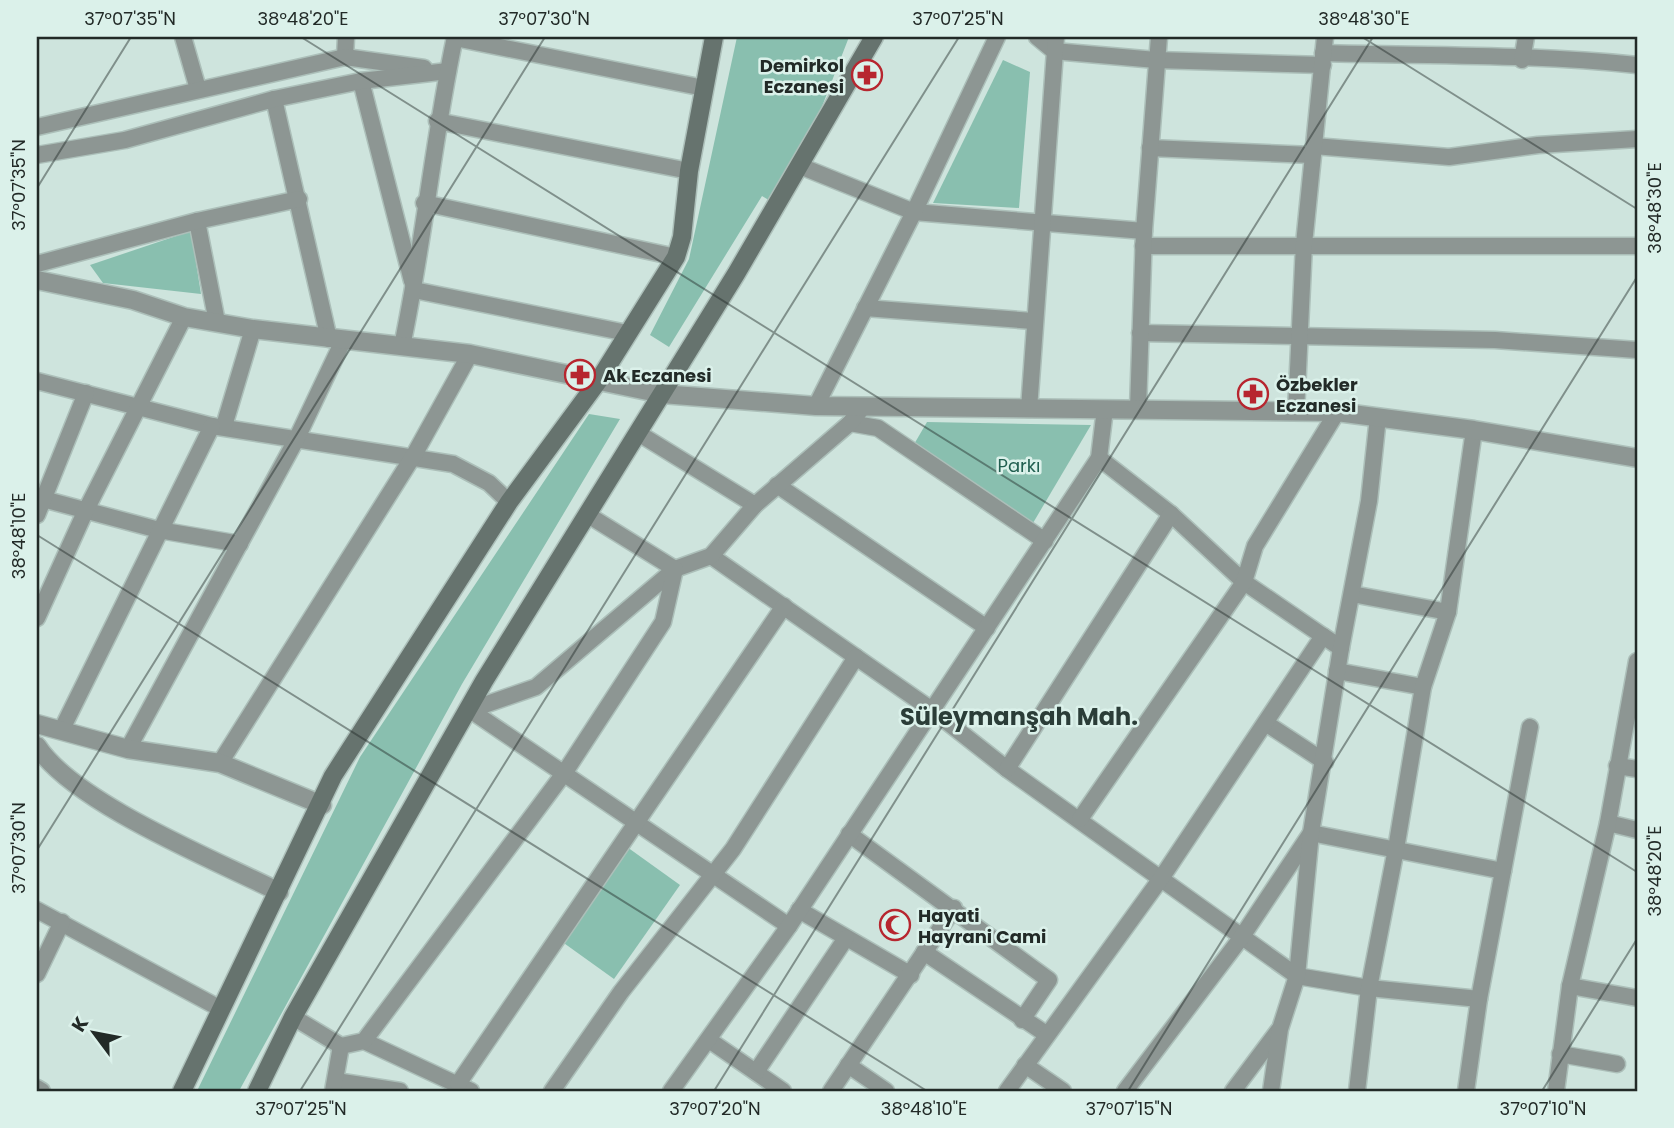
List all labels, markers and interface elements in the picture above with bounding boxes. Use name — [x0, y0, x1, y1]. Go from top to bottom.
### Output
text: 37°07'35"N — [84, 6, 176, 31]
text: 38°48'20"E — [257, 6, 349, 31]
text: 37°07'30"N — [498, 6, 590, 31]
text: 37°07'25"N — [912, 6, 1004, 31]
text: 38°48'30"E — [1318, 6, 1410, 31]
place label: Demirkol Eczanesi — [760, 53, 844, 99]
pharmacy icon: Demirkol Eczanesi — [850, 58, 884, 92]
text: 37°07'35"N — [6, 139, 31, 231]
text: 38°48'30"E — [1642, 162, 1667, 254]
pharmacy icon: Ak Eczanesi — [563, 358, 597, 392]
place label: Ak Eczanesi — [603, 363, 712, 388]
place label: Özbekler Eczanesi — [1276, 372, 1358, 418]
pharmacy icon: Özbekler Eczanesi — [1236, 377, 1270, 411]
park label: Parkı — [997, 453, 1041, 478]
text: 38°48'10"E — [6, 493, 31, 579]
district label: Süleymanşah Mah. — [900, 700, 1138, 733]
text: 37°07'30"N — [6, 802, 31, 894]
text: 38°48'20"E — [1642, 825, 1667, 917]
place label: Hayati Hayrani Cami — [918, 903, 1046, 949]
mosque icon: Hayati Hayrani Cami — [878, 908, 912, 942]
north arrow — [60, 998, 130, 1068]
text: K — [65, 1011, 95, 1037]
text: 37°07'25"N — [255, 1096, 347, 1121]
text: 37°07'20"N — [669, 1096, 761, 1121]
text: 38°48'10"E — [881, 1096, 967, 1121]
text: 37°07'15"N — [1086, 1096, 1172, 1121]
text: 37°07'10"N — [1500, 1096, 1586, 1121]

